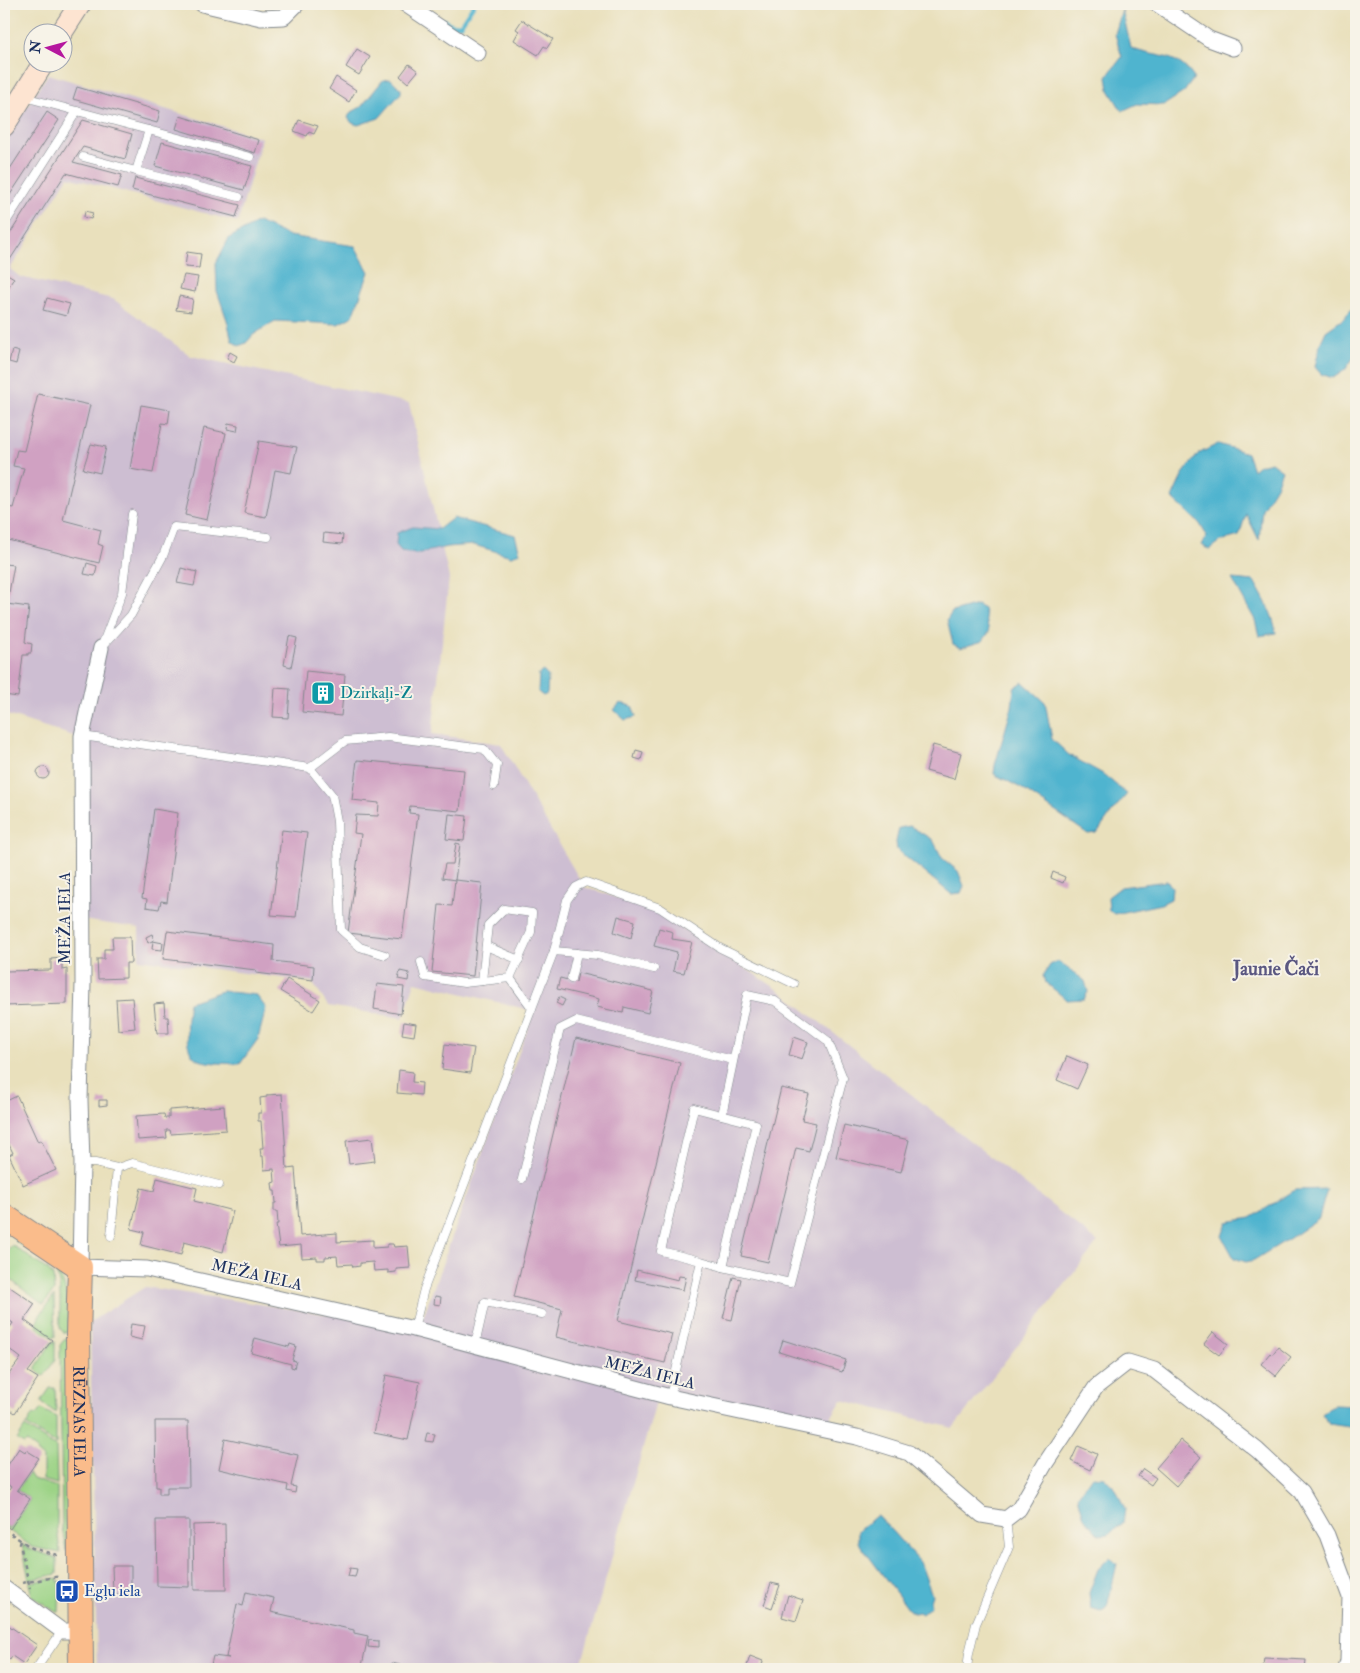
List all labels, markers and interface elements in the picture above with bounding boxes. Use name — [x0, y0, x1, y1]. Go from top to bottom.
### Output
north arrow — [22, 22, 72, 72]
text: N — [26, 39, 45, 55]
building icon: Dzirkaļi-Z — [310, 680, 336, 706]
place label: Dzirkaļi-Z — [340, 683, 412, 703]
street label: MEŽA IELA — [54, 872, 75, 964]
district label: Jaunie Čači — [1232, 955, 1319, 981]
street label: MEŽA IELA — [210, 1254, 305, 1295]
street label: MEŽA IELA — [603, 1351, 698, 1394]
street label: RĒZNAS IELA — [68, 1366, 89, 1477]
bus stop icon: Egļu iela — [54, 1578, 80, 1604]
place label: Egļu iela — [84, 1581, 141, 1601]

